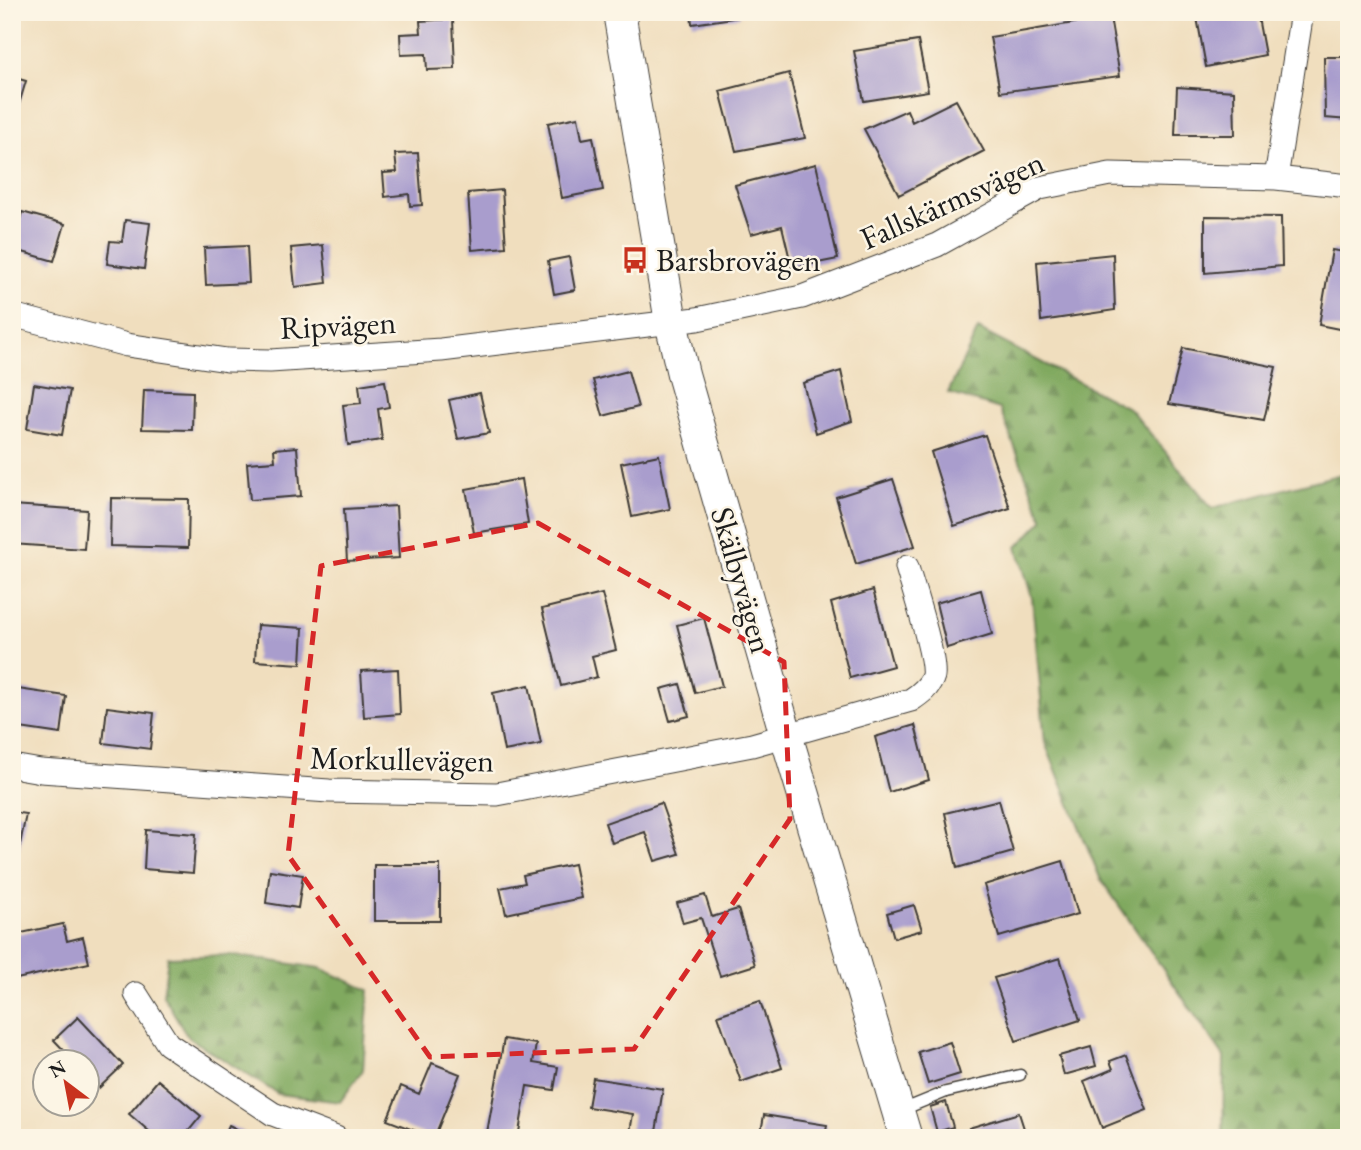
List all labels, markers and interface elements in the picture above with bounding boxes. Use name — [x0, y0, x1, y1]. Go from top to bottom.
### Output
street label: Fallskärmsvägen — [853, 141, 1051, 259]
place label: Barsbrovägen — [656, 239, 821, 281]
bus stop icon: Barsbrovägen — [620, 245, 650, 275]
street label: Ripvägen — [279, 301, 397, 349]
street label: Skälbyvägen — [701, 502, 783, 658]
street label: Morkullevägen — [310, 736, 494, 782]
north arrow — [32, 1048, 102, 1118]
text: N — [44, 1054, 71, 1084]

